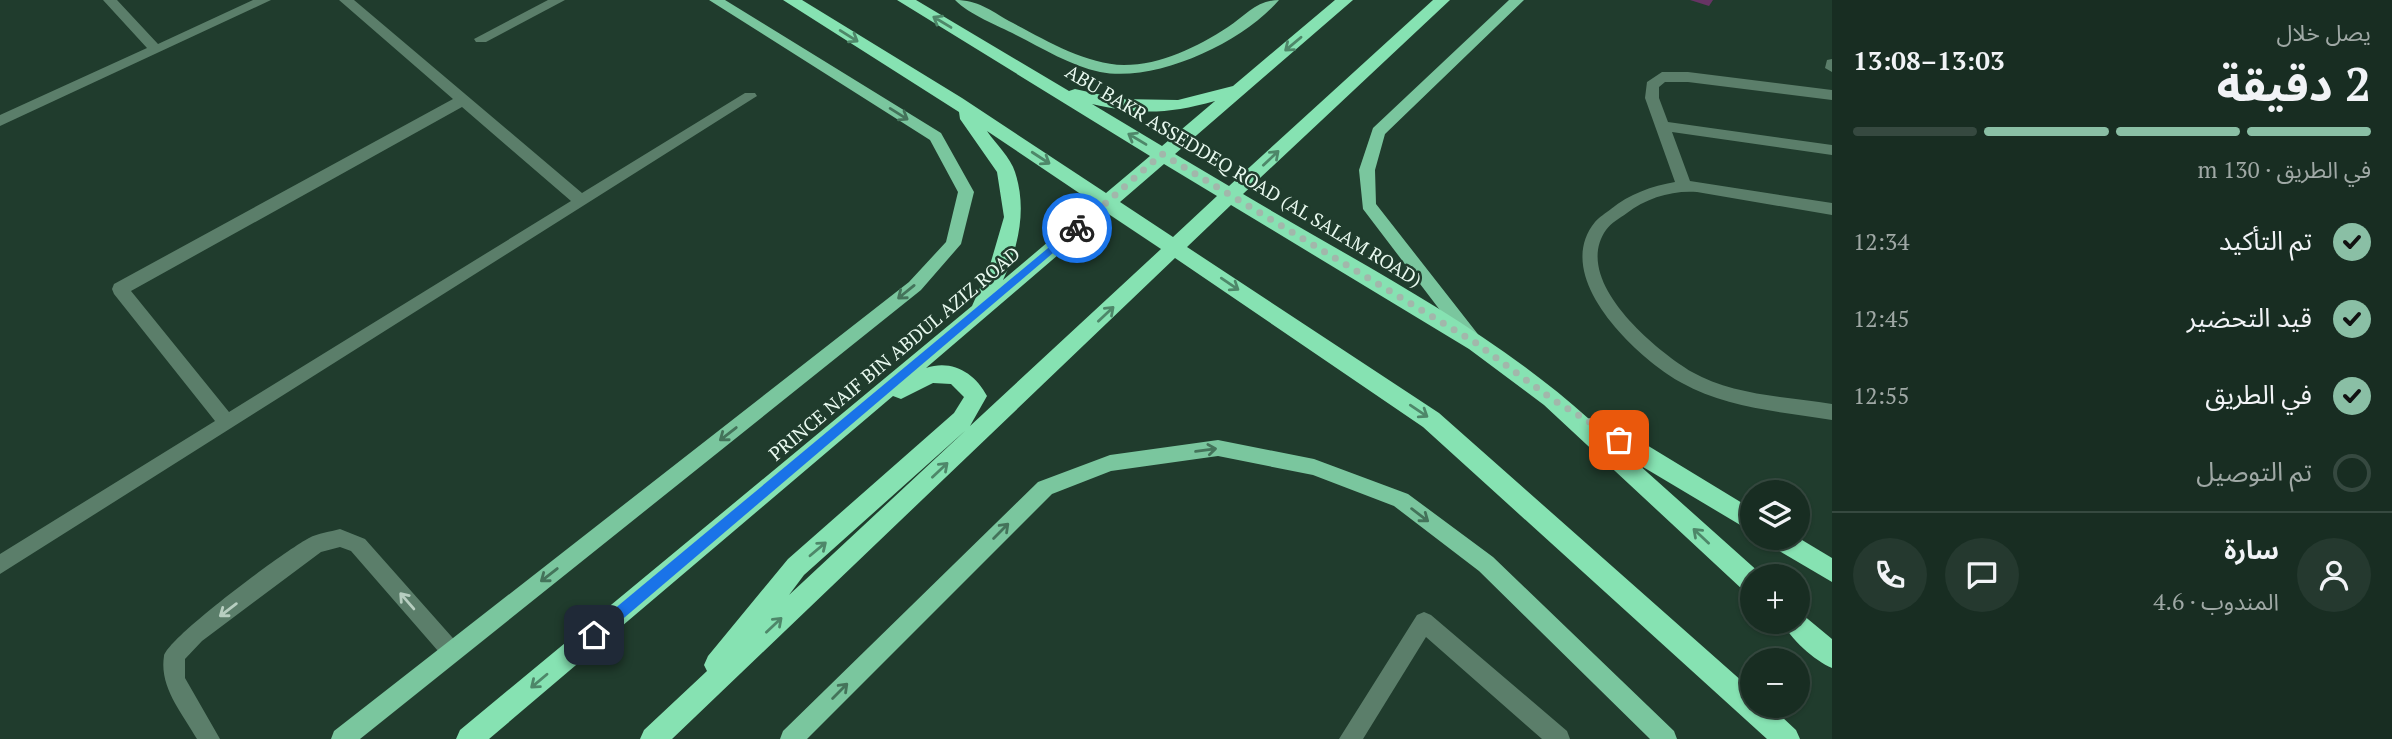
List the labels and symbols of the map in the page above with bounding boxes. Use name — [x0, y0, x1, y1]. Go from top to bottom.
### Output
one-way arrow — [932, 15, 952, 29]
one-way arrow — [838, 29, 858, 43]
one-way arrow — [1285, 36, 1303, 52]
street label: ABU BAKR ASSEDDEQ ROAD (AL SALAM ROAD) — [1061, 58, 1427, 292]
one-way arrow — [888, 108, 908, 122]
one-way arrow — [1127, 132, 1147, 146]
one-way arrow — [1262, 149, 1279, 166]
one-way arrow — [1030, 151, 1050, 165]
courier — [1042, 193, 1112, 263]
street label: PRINCE NAIF BIN ABDUL AZIZ ROAD — [763, 240, 1025, 466]
one-way arrow — [1220, 277, 1239, 292]
one-way arrow — [898, 285, 916, 300]
one-way arrow — [1097, 306, 1114, 323]
one-way arrow — [1408, 404, 1428, 418]
pin — [1589, 410, 1649, 470]
one-way arrow — [719, 426, 737, 441]
one-way arrow — [1194, 443, 1217, 456]
one-way arrow — [931, 462, 949, 478]
one-way arrow — [1411, 507, 1429, 522]
one-way arrow — [993, 522, 1010, 539]
one-way arrow — [1692, 528, 1710, 544]
one-way arrow — [808, 541, 826, 557]
one-way arrow — [541, 567, 559, 582]
one-way arrow — [398, 593, 415, 610]
one-way arrow — [219, 602, 238, 617]
pin — [564, 605, 624, 665]
one-way arrow — [765, 617, 782, 634]
one-way arrow — [530, 673, 548, 689]
one-way arrow — [831, 683, 848, 700]

